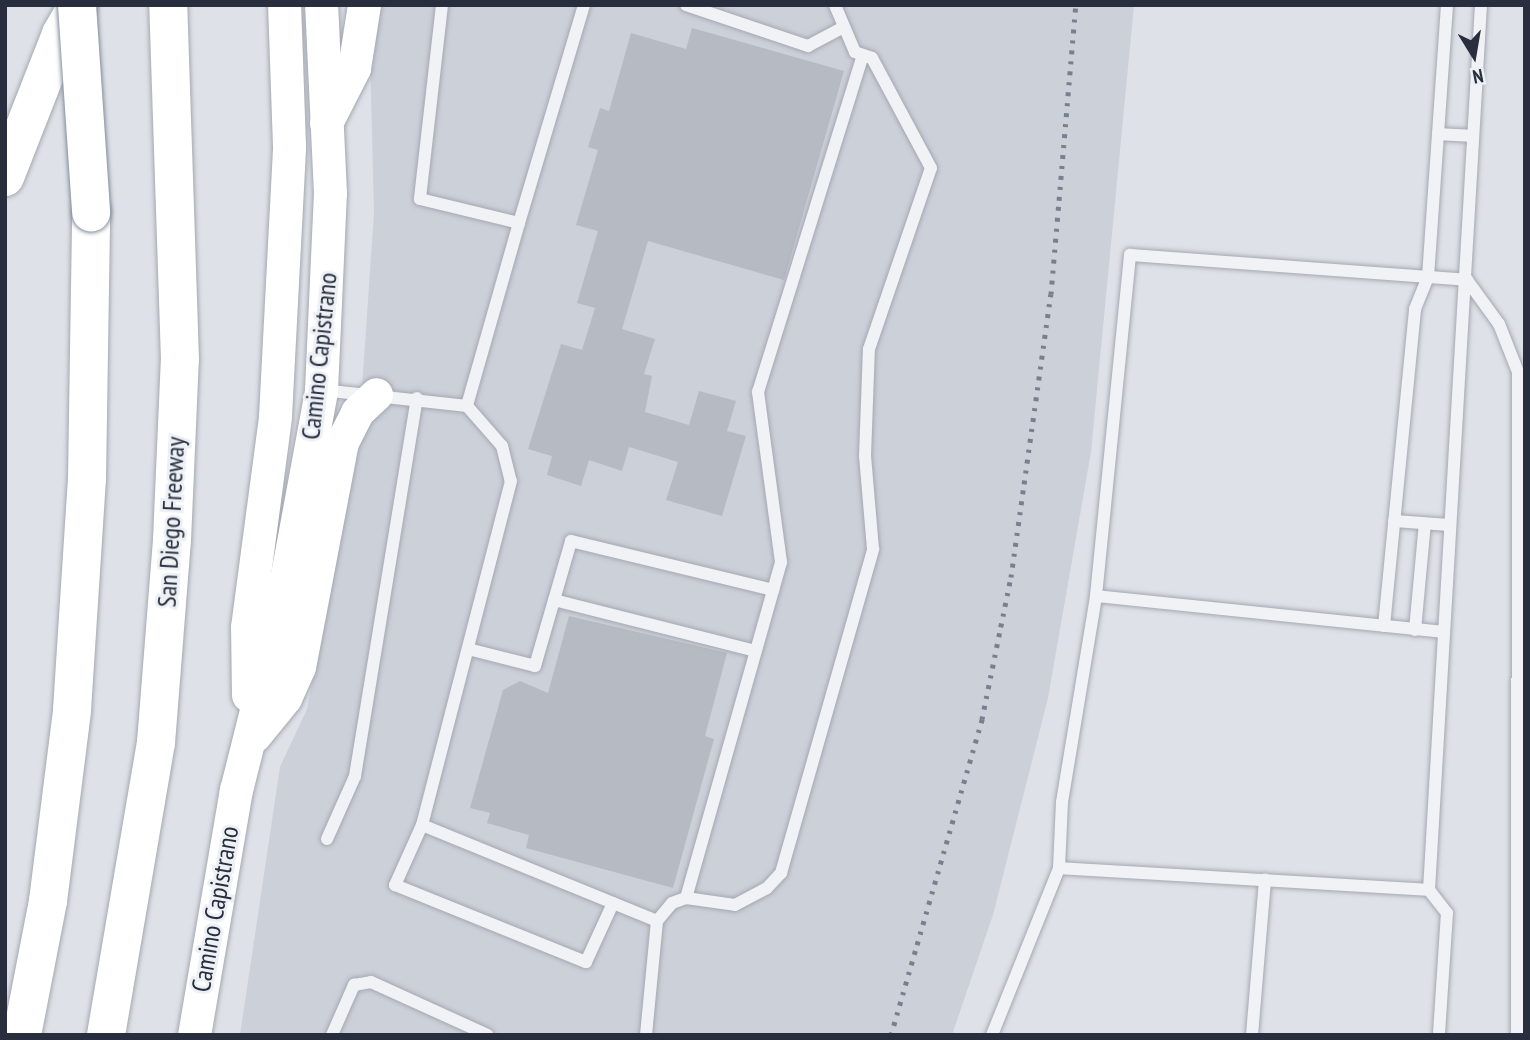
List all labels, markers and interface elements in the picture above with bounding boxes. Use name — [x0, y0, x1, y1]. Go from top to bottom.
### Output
north arrow — [1439, 21, 1509, 91]
text: N — [1471, 64, 1485, 89]
street label: Camino Capistrano — [295, 271, 343, 441]
street label: San Diego Freeway — [151, 436, 191, 608]
street label: Camino Capistrano — [185, 824, 245, 994]

